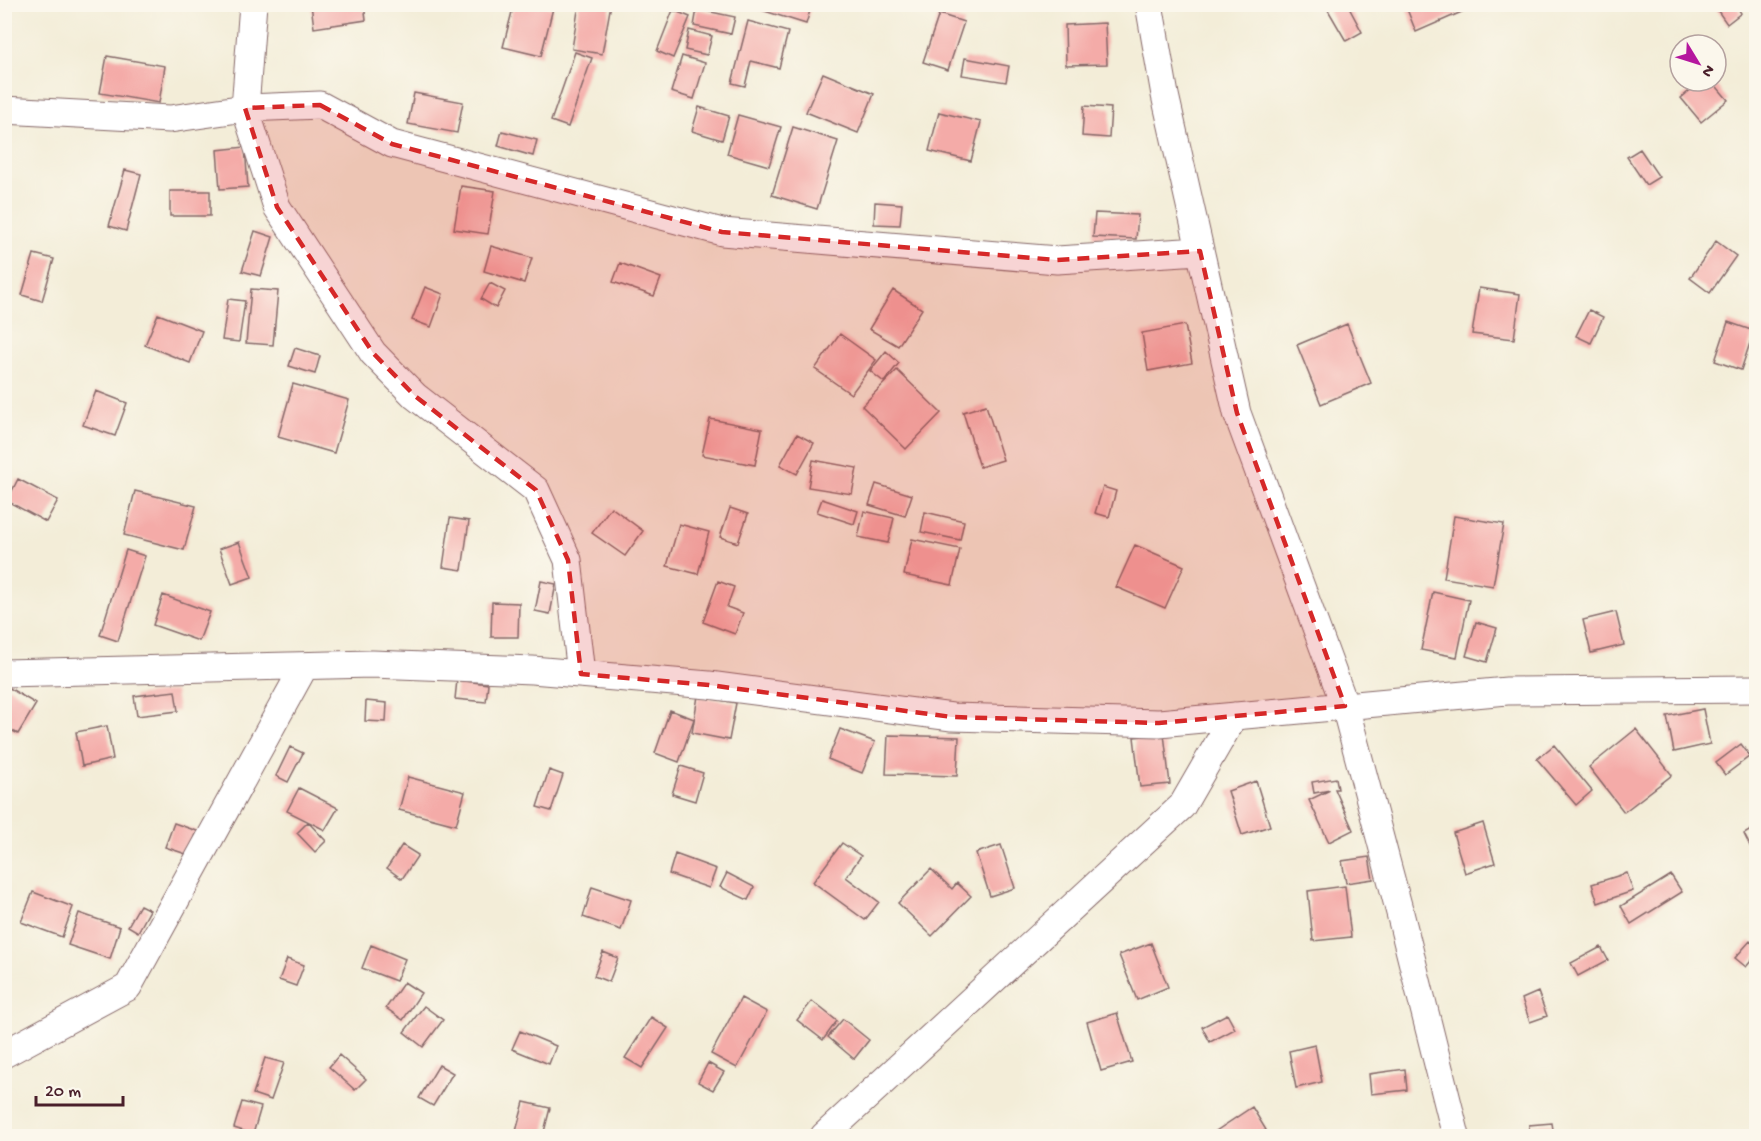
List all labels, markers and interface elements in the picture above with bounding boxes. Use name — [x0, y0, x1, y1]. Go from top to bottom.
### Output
north arrow — [1668, 33, 1728, 93]
text: N — [1696, 60, 1718, 80]
scale bar — [36, 1069, 123, 1107]
text: 20 m — [45, 1082, 81, 1103]

